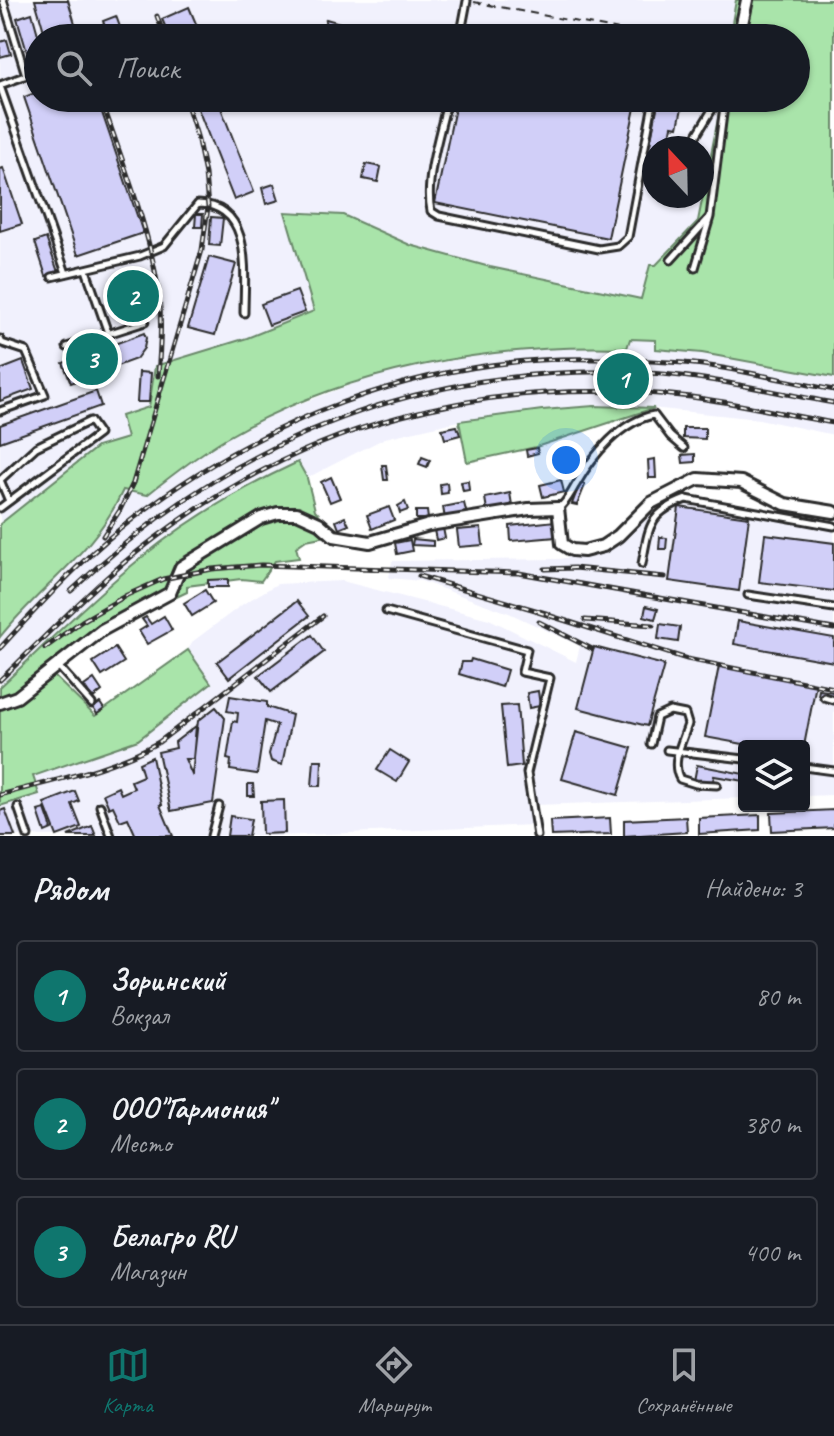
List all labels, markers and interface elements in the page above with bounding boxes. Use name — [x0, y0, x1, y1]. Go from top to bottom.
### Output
search box — [24, 24, 810, 112]
icon: search — [52, 46, 96, 90]
text: Поиск — [116, 49, 179, 87]
north arrow — [642, 136, 714, 208]
pin: 2 — [107, 266, 159, 326]
pin: 3 — [66, 329, 118, 389]
pin: 1 — [597, 349, 649, 409]
your location — [546, 440, 586, 480]
map controls — [738, 740, 810, 812]
button: layers — [738, 740, 810, 812]
text: Рядом — [32, 867, 108, 910]
text: Найдено: 3 — [705, 872, 802, 905]
text: Зоринский — [110, 961, 225, 999]
text: 1 — [54, 980, 66, 1013]
text: 80 m — [756, 980, 800, 1013]
text: Вокзал — [110, 999, 169, 1032]
text: ООО"Гармония" — [110, 1089, 273, 1127]
text: 2 — [54, 1108, 66, 1141]
text: 380 m — [744, 1108, 800, 1141]
text: Место — [110, 1127, 172, 1160]
text: Белагро RU — [110, 1217, 232, 1255]
text: 3 — [54, 1236, 66, 1269]
text: 400 m — [744, 1236, 800, 1269]
text: Магазин — [110, 1255, 186, 1288]
tab: Карта — [103, 1343, 153, 1419]
tab: Маршрут — [358, 1343, 431, 1419]
tab: Сохранённые — [636, 1343, 731, 1419]

